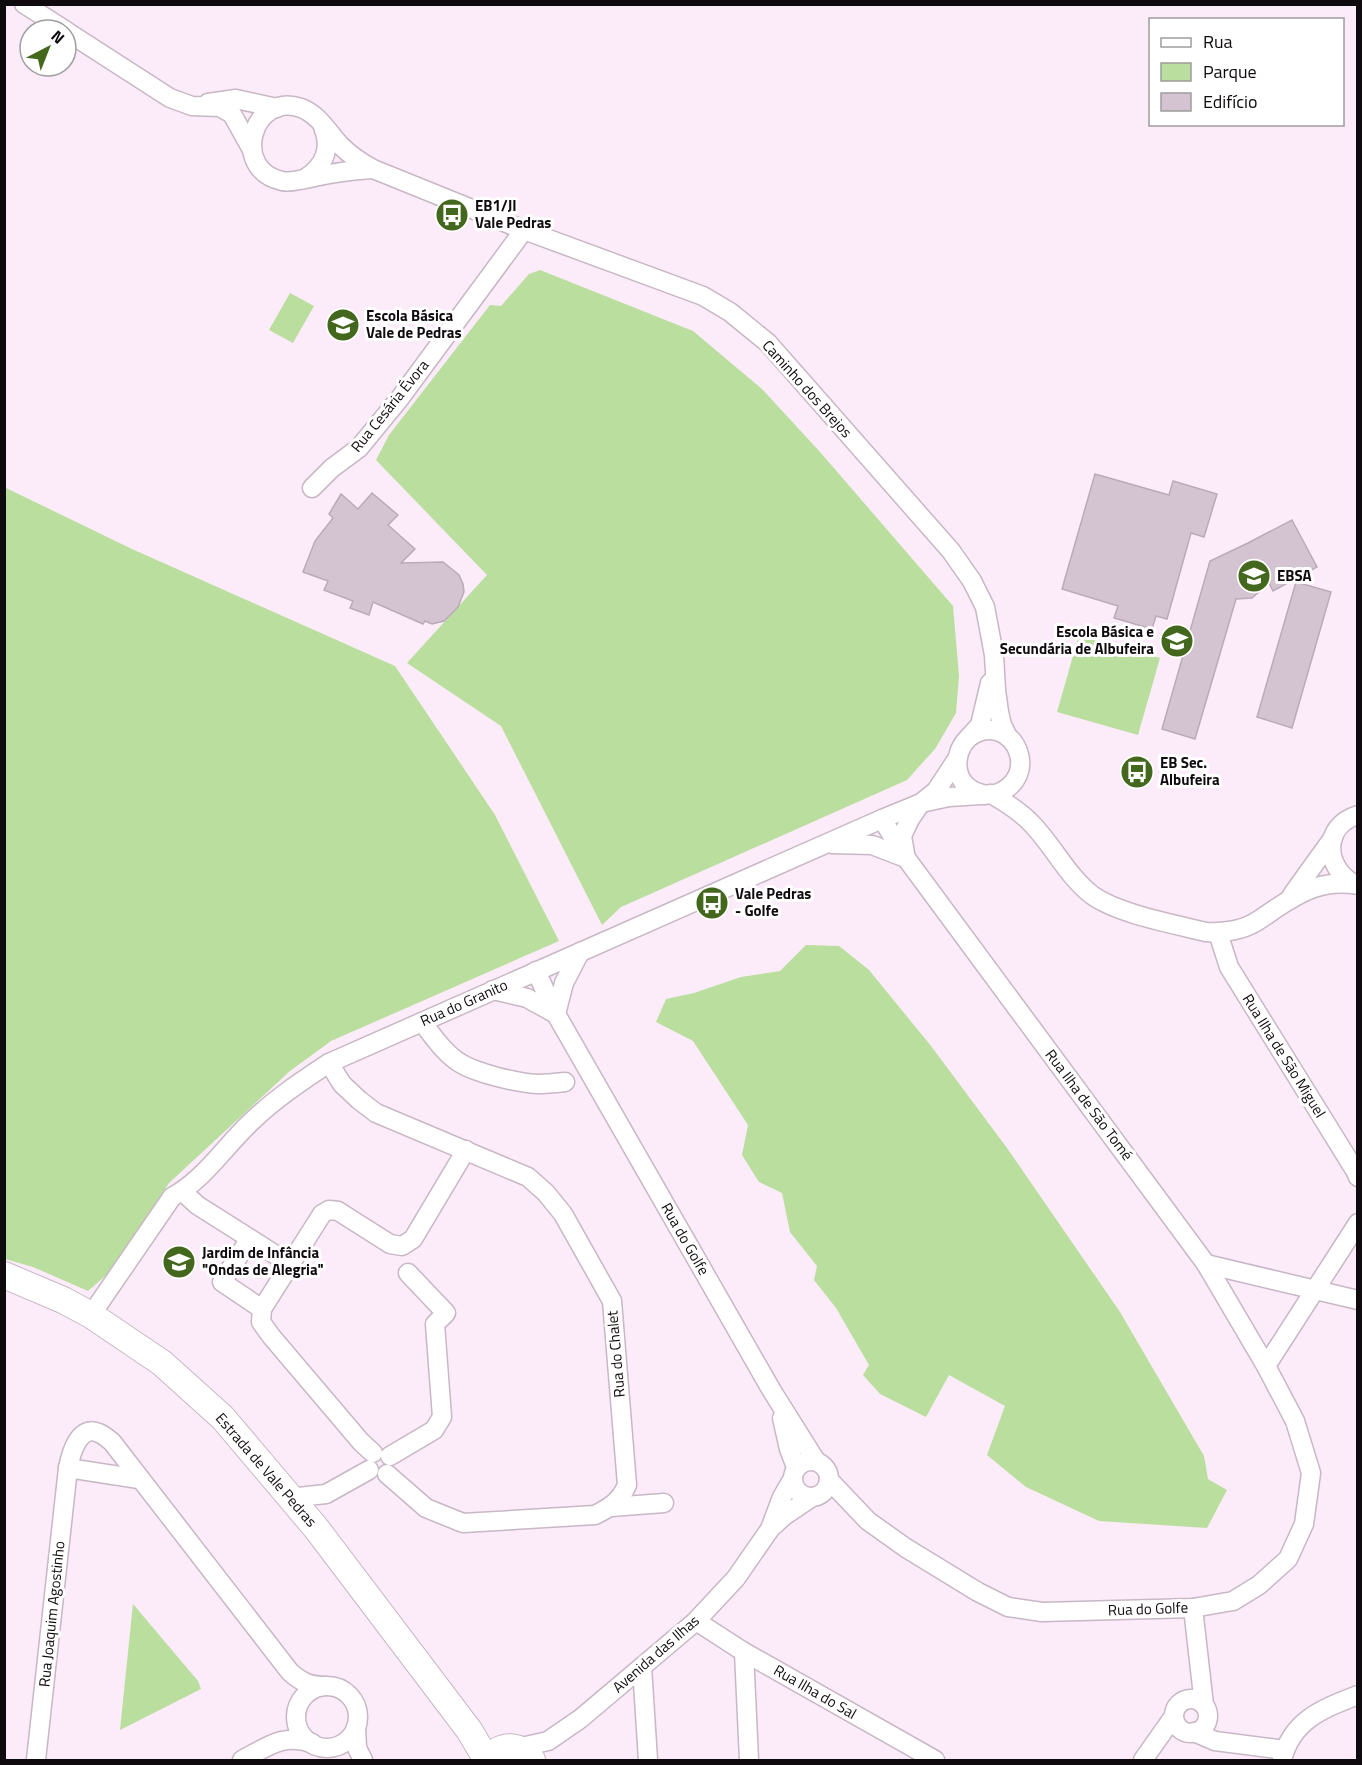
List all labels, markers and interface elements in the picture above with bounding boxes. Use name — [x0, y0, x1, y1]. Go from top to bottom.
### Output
north arrow — [18, 18, 78, 78]
legend — [1149, 18, 1344, 126]
text: N — [46, 24, 70, 49]
text: Rua — [1203, 28, 1233, 55]
text: Parque — [1203, 58, 1257, 85]
text: Edifício — [1203, 88, 1257, 115]
place label: EB1/JI Vale Pedras — [475, 194, 551, 234]
bus stop icon: EB1/JI Vale Pedras — [434, 197, 470, 233]
place label: Escola Básica Vale de Pedras — [366, 304, 462, 344]
school or university icon: Escola Básica Vale de Pedras — [325, 307, 361, 343]
street label: Caminho dos Brejos — [757, 335, 858, 443]
street label: Rua Cesária Évora — [345, 354, 434, 457]
school or university icon: EBSA — [1236, 558, 1272, 594]
place label: EBSA — [1277, 564, 1312, 587]
place label: Escola Básica e Secundária de Albufeira — [1000, 620, 1154, 660]
school or university icon: Escola Básica e Secundária de Albufeira — [1159, 623, 1195, 659]
place label: EB Sec. Albufeira — [1160, 751, 1220, 791]
bus stop icon: EB Sec. Albufeira — [1119, 754, 1155, 790]
place label: Vale Pedras - Golfe — [735, 882, 811, 922]
bus stop icon: Vale Pedras - Golfe — [694, 885, 730, 921]
street label: Rua do Granito — [416, 973, 511, 1032]
street label: Rua Ilha de São Miguel — [1237, 989, 1332, 1122]
street label: Rua Ilha de São Tomé — [1040, 1044, 1139, 1165]
street label: Rua do Golfe — [655, 1198, 715, 1279]
place label: Jardim de Infância "Ondas de Alegria" — [202, 1241, 324, 1281]
school or university icon: Jardim de Infância "Ondas de Alegria" — [161, 1244, 197, 1280]
street label: Rua do Chalet — [600, 1309, 631, 1398]
street label: Estrada de Vale Pedras — [210, 1407, 323, 1532]
street label: Rua Joaquim Agostinho — [32, 1540, 71, 1688]
street label: Rua do Golfe — [1108, 1596, 1188, 1621]
street label: Avenida das Ilhas — [607, 1609, 704, 1698]
street label: Rua Ilha do Sal — [770, 1659, 861, 1725]

